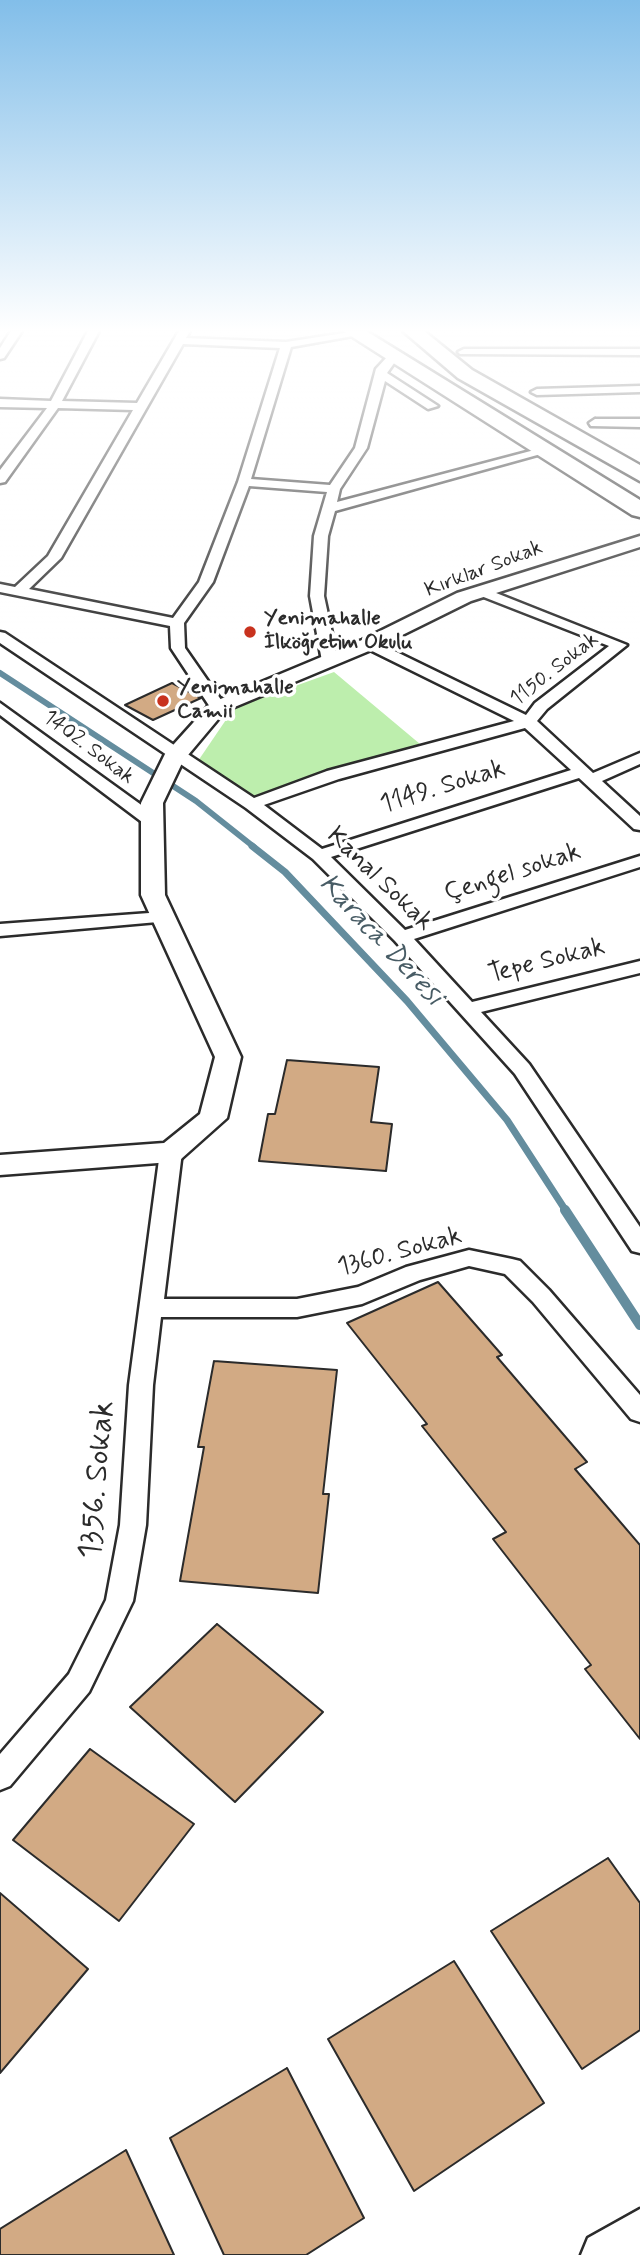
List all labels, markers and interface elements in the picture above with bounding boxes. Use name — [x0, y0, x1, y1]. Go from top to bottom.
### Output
street label: Kırklar Sokak — [422, 536, 546, 604]
place label: Yenimahalle İlköğretim Okulu — [264, 607, 413, 657]
marker: Yenimahalle İlköğretim Okulu — [242, 624, 258, 640]
street label: 1150. Sokak — [506, 628, 604, 712]
place label: Yenimahalle Camii — [177, 676, 294, 726]
marker: Yenimahalle Camii — [155, 693, 171, 709]
street label: 1402. Sokak — [37, 705, 139, 791]
street label: 1149. Sokak — [377, 754, 509, 822]
street label: Kanal Sokak — [319, 821, 439, 939]
street label: Çengel sokak — [441, 837, 585, 911]
water label: Karaca Deresi — [311, 868, 449, 1014]
street label: Tepe Sokak — [485, 932, 609, 992]
street label: 1360. Sokak — [334, 1221, 466, 1285]
street label: 1356. Sokak — [73, 1399, 125, 1561]

